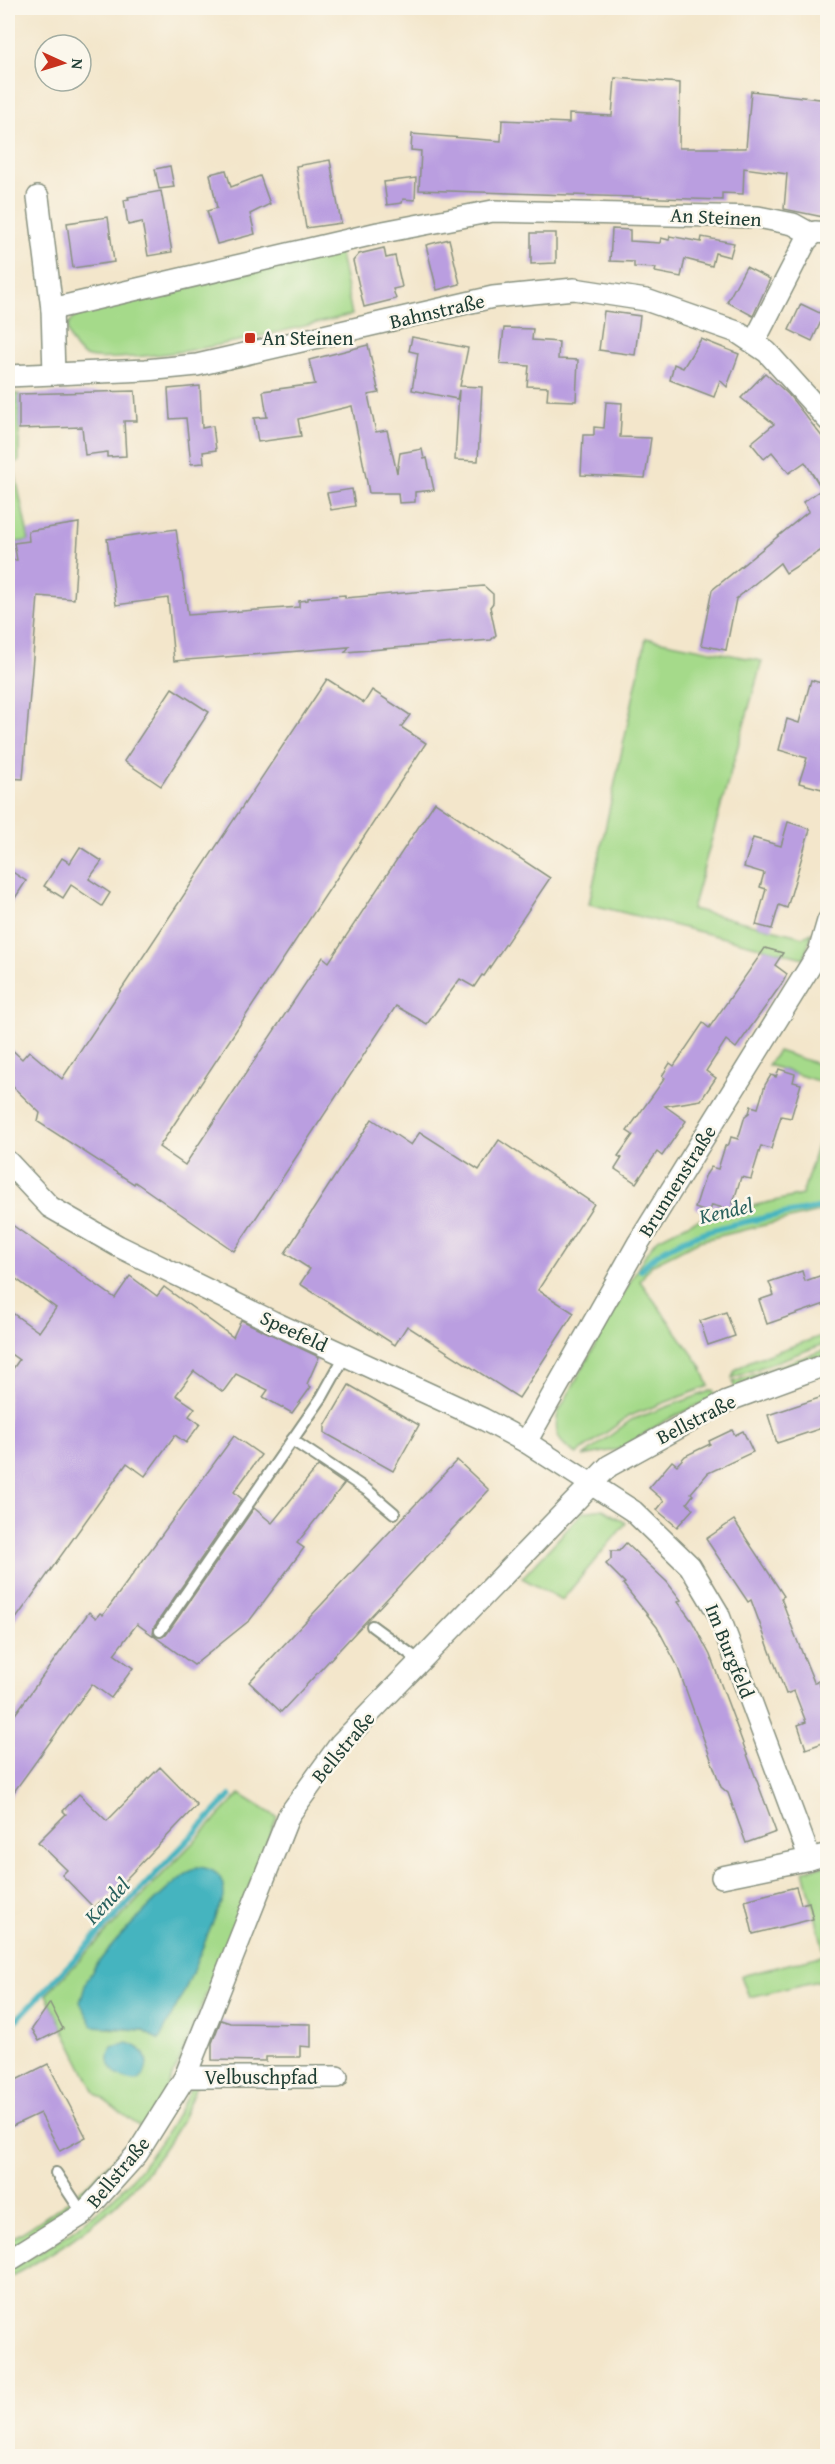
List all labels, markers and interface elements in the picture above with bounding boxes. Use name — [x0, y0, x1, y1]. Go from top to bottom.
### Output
north arrow — [33, 33, 93, 93]
text: N — [66, 58, 90, 71]
street label: An Steinen — [670, 200, 762, 233]
street label: Bahnstraße — [386, 285, 487, 336]
place label: An Steinen — [262, 323, 353, 352]
marker: An Steinen — [243, 331, 257, 345]
street label: Brunnenstraße — [631, 1119, 723, 1242]
water label: Kendel — [695, 1189, 756, 1232]
street label: Speefeld — [256, 1302, 333, 1359]
street label: Bellstraße — [651, 1386, 740, 1451]
street label: Im Burgfeld — [698, 1599, 763, 1703]
street label: Bellstraße — [304, 1705, 381, 1789]
water label: Kendel — [76, 1870, 137, 1932]
street label: Velbuschpfad — [204, 2062, 318, 2091]
street label: Bellstraße — [79, 2130, 156, 2214]

